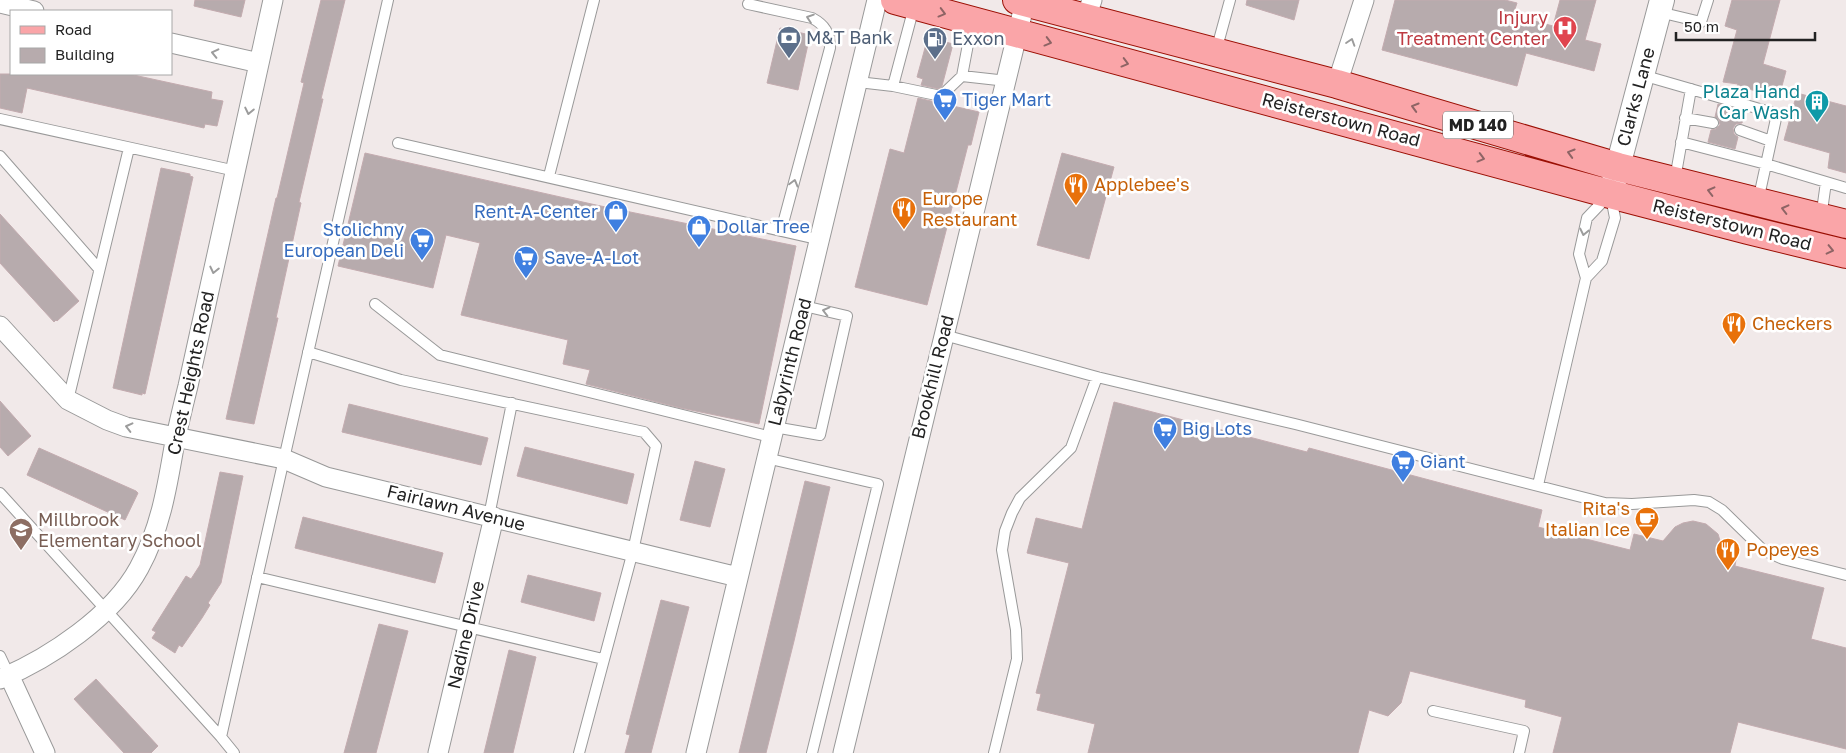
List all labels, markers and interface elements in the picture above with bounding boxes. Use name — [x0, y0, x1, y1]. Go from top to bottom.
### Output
place label: Injury Treatment Center — [1397, 6, 1548, 49]
one-way arrow — [937, 7, 945, 17]
legend — [10, 10, 172, 75]
scale bar — [1676, 10, 1815, 42]
one-way arrow — [806, 14, 815, 24]
hospital icon: Injury Treatment Center — [1552, 15, 1578, 49]
text: 50 m — [1684, 17, 1719, 35]
text: Road — [55, 20, 92, 38]
bank icon: M&T Bank — [776, 25, 802, 59]
place label: M&T Bank — [806, 26, 893, 48]
fuel station icon: Exxon — [922, 26, 948, 60]
place label: Exxon — [952, 27, 1004, 49]
one-way arrow — [1044, 36, 1052, 47]
one-way arrow — [1345, 38, 1355, 47]
text: Building — [55, 45, 115, 63]
street label: Clarks Lane — [1611, 45, 1659, 149]
one-way arrow — [211, 48, 220, 59]
one-way arrow — [1120, 57, 1129, 67]
place label: Plaza Hand Car Wash — [1702, 80, 1800, 123]
supermarket icon: Tiger Mart — [932, 87, 958, 121]
street label: Reisterstown Road — [1260, 87, 1423, 151]
place label: Tiger Mart — [962, 88, 1051, 110]
building icon: Plaza Hand Car Wash — [1804, 89, 1830, 123]
one-way arrow — [1412, 102, 1420, 112]
one-way arrow — [244, 107, 255, 116]
road number: MD 140 — [1443, 112, 1513, 138]
one-way arrow — [1568, 148, 1576, 158]
one-way arrow — [1476, 153, 1484, 163]
restaurant icon: Applebee's — [1063, 172, 1089, 206]
place label: Applebee's — [1094, 173, 1190, 195]
one-way arrow — [788, 179, 799, 188]
one-way arrow — [1707, 186, 1715, 196]
place label: Europe Restaurant — [922, 187, 1017, 230]
street label: Reisterstown Road — [1650, 194, 1814, 254]
restaurant icon: Europe Restaurant — [891, 196, 917, 230]
shop icon: Rent-A-Center — [603, 199, 629, 233]
place label: Rent-A-Center — [474, 200, 598, 222]
one-way arrow — [1781, 204, 1790, 215]
shop icon: Dollar Tree — [686, 214, 712, 248]
place label: Dollar Tree — [716, 215, 810, 237]
place label: Stolichny European Deli — [284, 218, 404, 261]
supermarket icon: Stolichny European Deli — [409, 227, 435, 261]
one-way arrow — [1579, 227, 1590, 236]
one-way arrow — [1825, 244, 1834, 255]
supermarket icon: Save-A-Lot — [513, 245, 539, 279]
place label: Save-A-Lot — [544, 246, 639, 268]
one-way arrow — [209, 265, 220, 274]
street label: Crest Heights Road — [162, 289, 218, 457]
street label: Labyrinth Road — [763, 296, 816, 428]
one-way arrow — [821, 306, 830, 317]
restaurant icon: Checkers — [1721, 311, 1747, 345]
place label: Checkers — [1752, 312, 1832, 334]
street label: Brookhill Road — [906, 313, 958, 441]
supermarket icon: Big Lots — [1152, 416, 1178, 450]
place label: Big Lots — [1182, 417, 1252, 439]
one-way arrow — [125, 422, 133, 432]
supermarket icon: Giant — [1390, 449, 1416, 483]
place label: Giant — [1420, 450, 1466, 472]
street label: Fairlawn Avenue — [385, 479, 528, 535]
place label: Rita's Italian Ice — [1545, 497, 1630, 540]
cafe icon: Rita's Italian Ice — [1634, 506, 1660, 540]
place label: Millbrook Elementary School — [38, 508, 202, 551]
school or university icon: Millbrook Elementary School — [8, 517, 34, 551]
restaurant icon: Popeyes — [1715, 537, 1741, 571]
place label: Popeyes — [1746, 538, 1819, 560]
street label: Nadine Drive — [442, 579, 488, 691]

